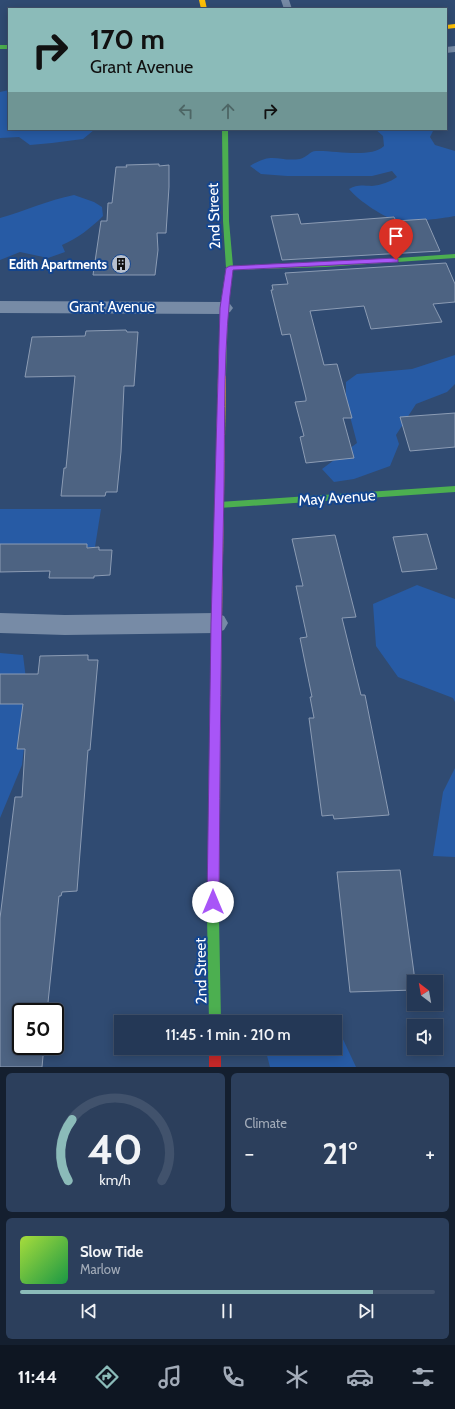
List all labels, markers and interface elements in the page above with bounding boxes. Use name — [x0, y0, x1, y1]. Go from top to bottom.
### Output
text: 170 m — [90, 22, 165, 56]
icon: right — [24, 24, 76, 76]
text: Grant Avenue — [90, 56, 193, 78]
icon: left — [175, 100, 197, 122]
icon: ahead — [217, 100, 239, 122]
icon: right — [259, 100, 281, 122]
street label: 2nd Street — [204, 182, 224, 250]
pin — [379, 219, 413, 260]
icon: arrive — [385, 225, 407, 247]
building icon: Edith Apartments — [110, 253, 132, 275]
place label: Edith Apartments — [9, 256, 107, 272]
street label: Grant Avenue — [69, 298, 155, 316]
street label: May Avenue — [298, 486, 377, 510]
position arrow — [192, 881, 234, 923]
street label: 2nd Street — [191, 938, 211, 1004]
north arrow — [407, 975, 443, 1011]
map controls — [407, 975, 443, 1055]
speed limit sign: 50 — [12, 1003, 64, 1055]
button: sound — [407, 1019, 443, 1055]
text: 11:45 · 1 min · 210 m — [165, 1026, 291, 1044]
text: Climate — [245, 1115, 287, 1131]
text: 40 — [88, 1123, 143, 1173]
text: 21° — [322, 1135, 357, 1172]
text: − — [245, 1140, 254, 1167]
text: + — [425, 1140, 435, 1167]
text: km/h — [100, 1170, 131, 1188]
text: Slow Tide — [80, 1243, 143, 1261]
text: Marlow — [80, 1261, 120, 1277]
icon: previous — [78, 1300, 100, 1322]
icon: pause — [216, 1300, 238, 1322]
icon: next — [355, 1300, 377, 1322]
icon: directions — [93, 1363, 121, 1391]
icon: music — [156, 1363, 184, 1391]
icon: phone — [219, 1363, 247, 1391]
icon: climate — [283, 1363, 311, 1391]
icon: car — [346, 1363, 374, 1391]
icon: filters — [409, 1363, 437, 1391]
text: 11:44 — [18, 1366, 57, 1388]

